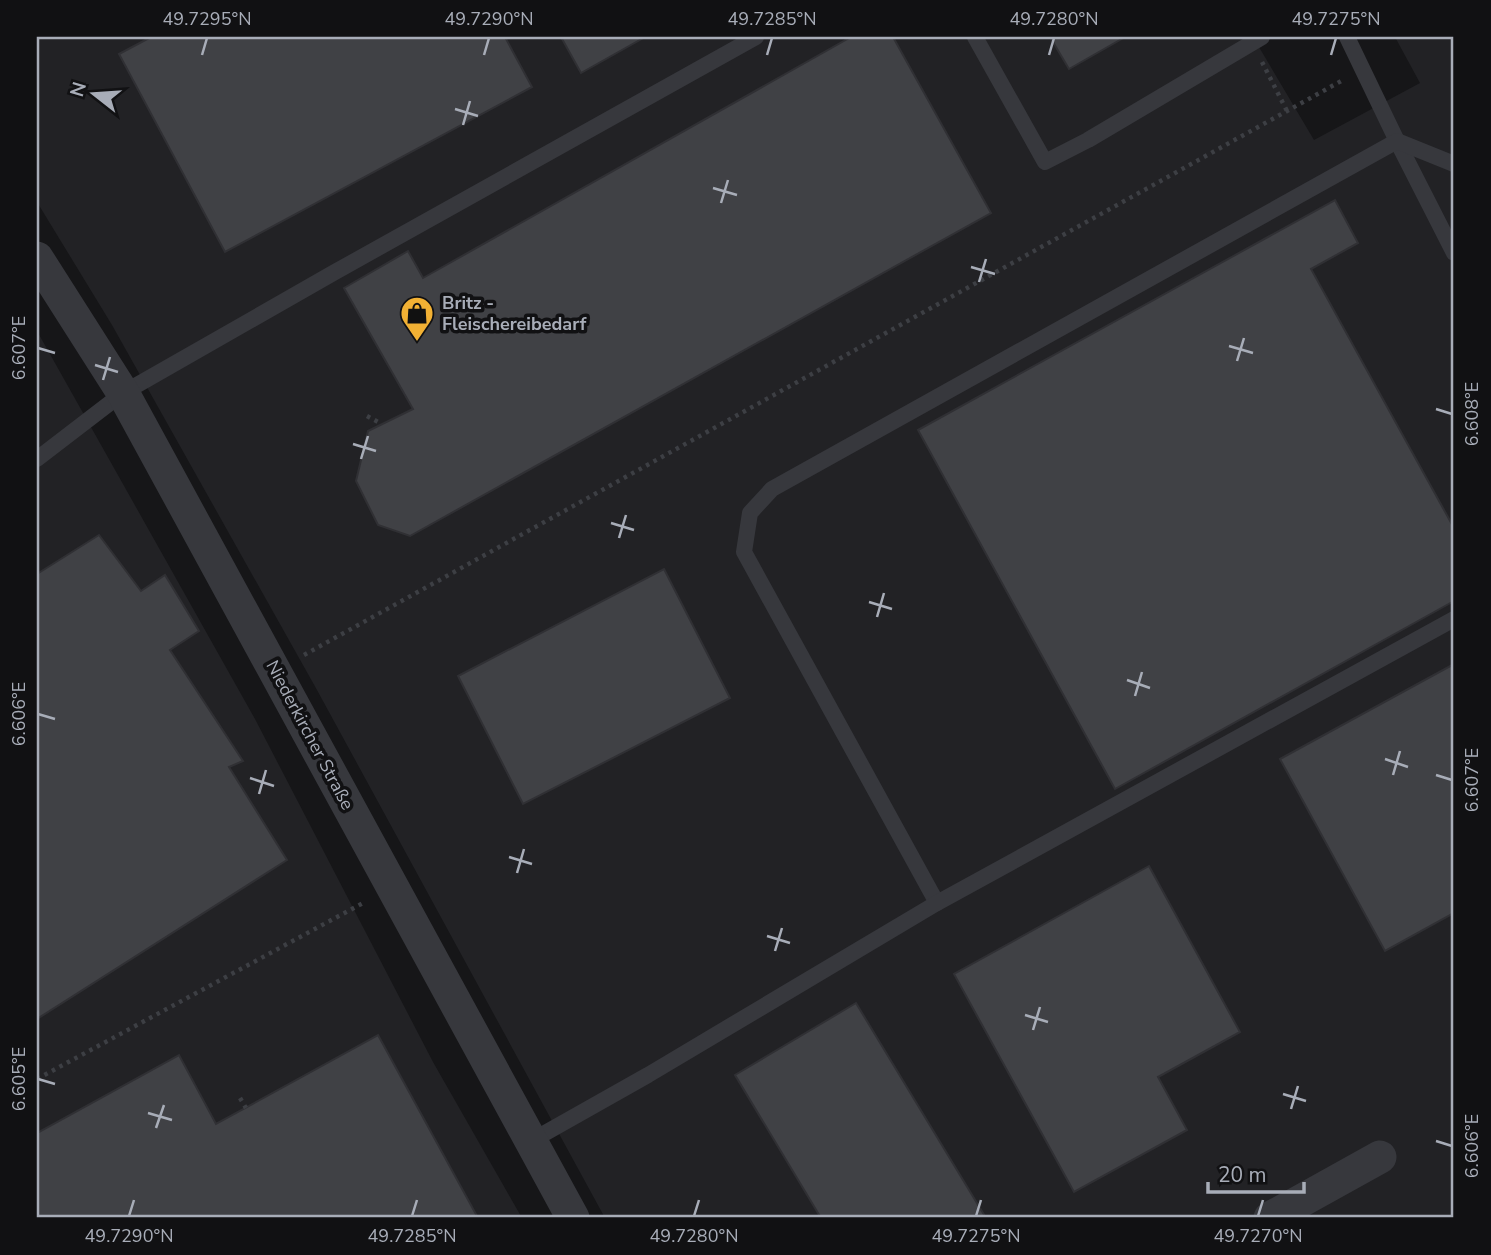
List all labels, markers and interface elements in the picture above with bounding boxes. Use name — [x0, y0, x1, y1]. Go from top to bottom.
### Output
text: 49.7295°N — [163, 7, 251, 31]
text: 49.7290°N — [445, 7, 533, 31]
text: 49.7285°N — [728, 7, 816, 31]
text: 49.7280°N — [1010, 7, 1098, 31]
text: 49.7275°N — [1292, 7, 1380, 31]
north arrow — [60, 60, 130, 130]
text: N — [64, 79, 93, 100]
place label: Britz - Fleischereibedarf — [442, 291, 587, 336]
shop icon: Britz - Fleischereibedarf — [398, 294, 436, 343]
text: 6.607°E — [7, 316, 31, 380]
text: 6.608°E — [1460, 382, 1484, 446]
street label: Niederkircher Straße — [260, 656, 360, 814]
text: 6.606°E — [7, 682, 31, 746]
text: 6.607°E — [1460, 748, 1484, 812]
text: 6.605°E — [7, 1047, 31, 1111]
text: 6.606°E — [1460, 1114, 1484, 1178]
scale bar — [1208, 1150, 1304, 1194]
text: 20 m — [1218, 1161, 1267, 1189]
text: 49.7290°N — [85, 1224, 173, 1248]
text: 49.7285°N — [368, 1224, 456, 1248]
text: 49.7280°N — [650, 1224, 738, 1248]
text: 49.7275°N — [932, 1224, 1020, 1248]
text: 49.7270°N — [1214, 1224, 1302, 1248]

